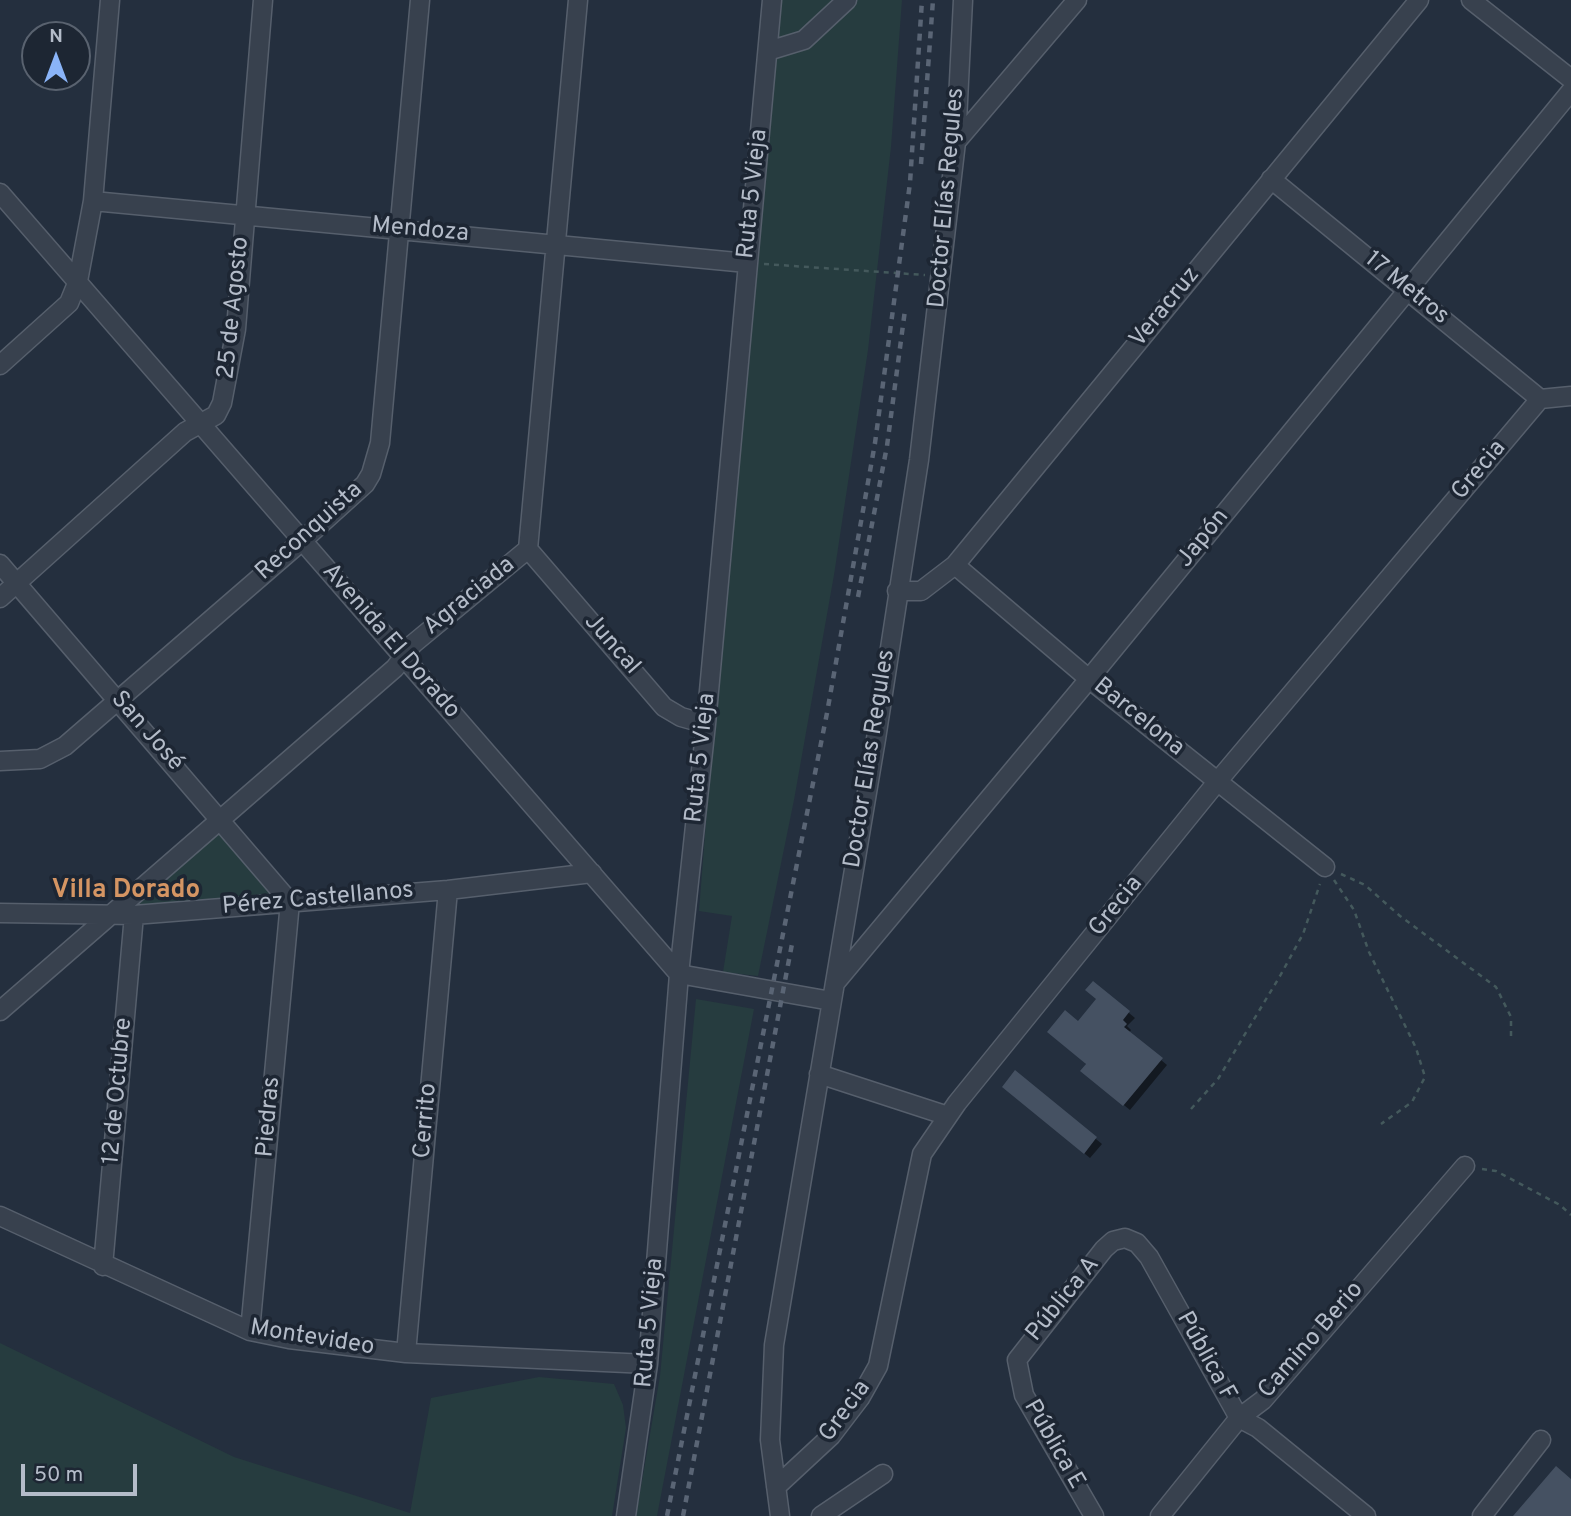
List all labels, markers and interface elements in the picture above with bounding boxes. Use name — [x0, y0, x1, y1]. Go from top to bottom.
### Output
north arrow — [21, 21, 91, 91]
text: N — [49, 25, 63, 49]
street label: Doctor Elías Regules — [924, 87, 972, 309]
street label: Ruta 5 Vieja — [733, 128, 775, 260]
street label: Mendoza — [370, 212, 470, 250]
street label: 25 de Agosto — [213, 235, 257, 381]
street label: 17 Metros — [1358, 246, 1454, 332]
street label: Veracruz — [1125, 262, 1207, 354]
street label: Grecia — [1447, 435, 1513, 507]
street label: Reconquista — [251, 477, 369, 587]
street label: Japón — [1172, 504, 1236, 574]
street label: Agraciada — [419, 552, 521, 642]
street label: Avenida El Dorado — [315, 559, 465, 725]
street label: Juncal — [577, 609, 645, 681]
street label: Doctor Elías Regules — [839, 648, 903, 870]
street label: Barcelona — [1087, 673, 1189, 763]
street label: San José — [103, 686, 189, 778]
street label: Ruta 5 Vieja — [681, 692, 723, 824]
street label: Grecia — [1084, 871, 1150, 943]
district label: Villa Dorado — [52, 876, 200, 908]
street label: Pérez Castellanos — [221, 877, 415, 923]
street label: 12 de Octubre — [98, 1016, 140, 1166]
street label: Piedras — [252, 1076, 288, 1158]
street label: Cerrito — [409, 1082, 445, 1160]
street label: Pública A — [1021, 1252, 1107, 1348]
street label: Ruta 5 Vieja — [631, 1257, 671, 1389]
street label: Camino Berio — [1253, 1277, 1371, 1405]
street label: Pública F — [1169, 1307, 1241, 1407]
street label: Montevideo — [248, 1315, 376, 1363]
street label: Grecia — [814, 1375, 878, 1449]
street label: Pública E — [1016, 1395, 1090, 1495]
scale bar — [24, 1450, 140, 1494]
text: 50 m — [34, 1462, 83, 1489]

